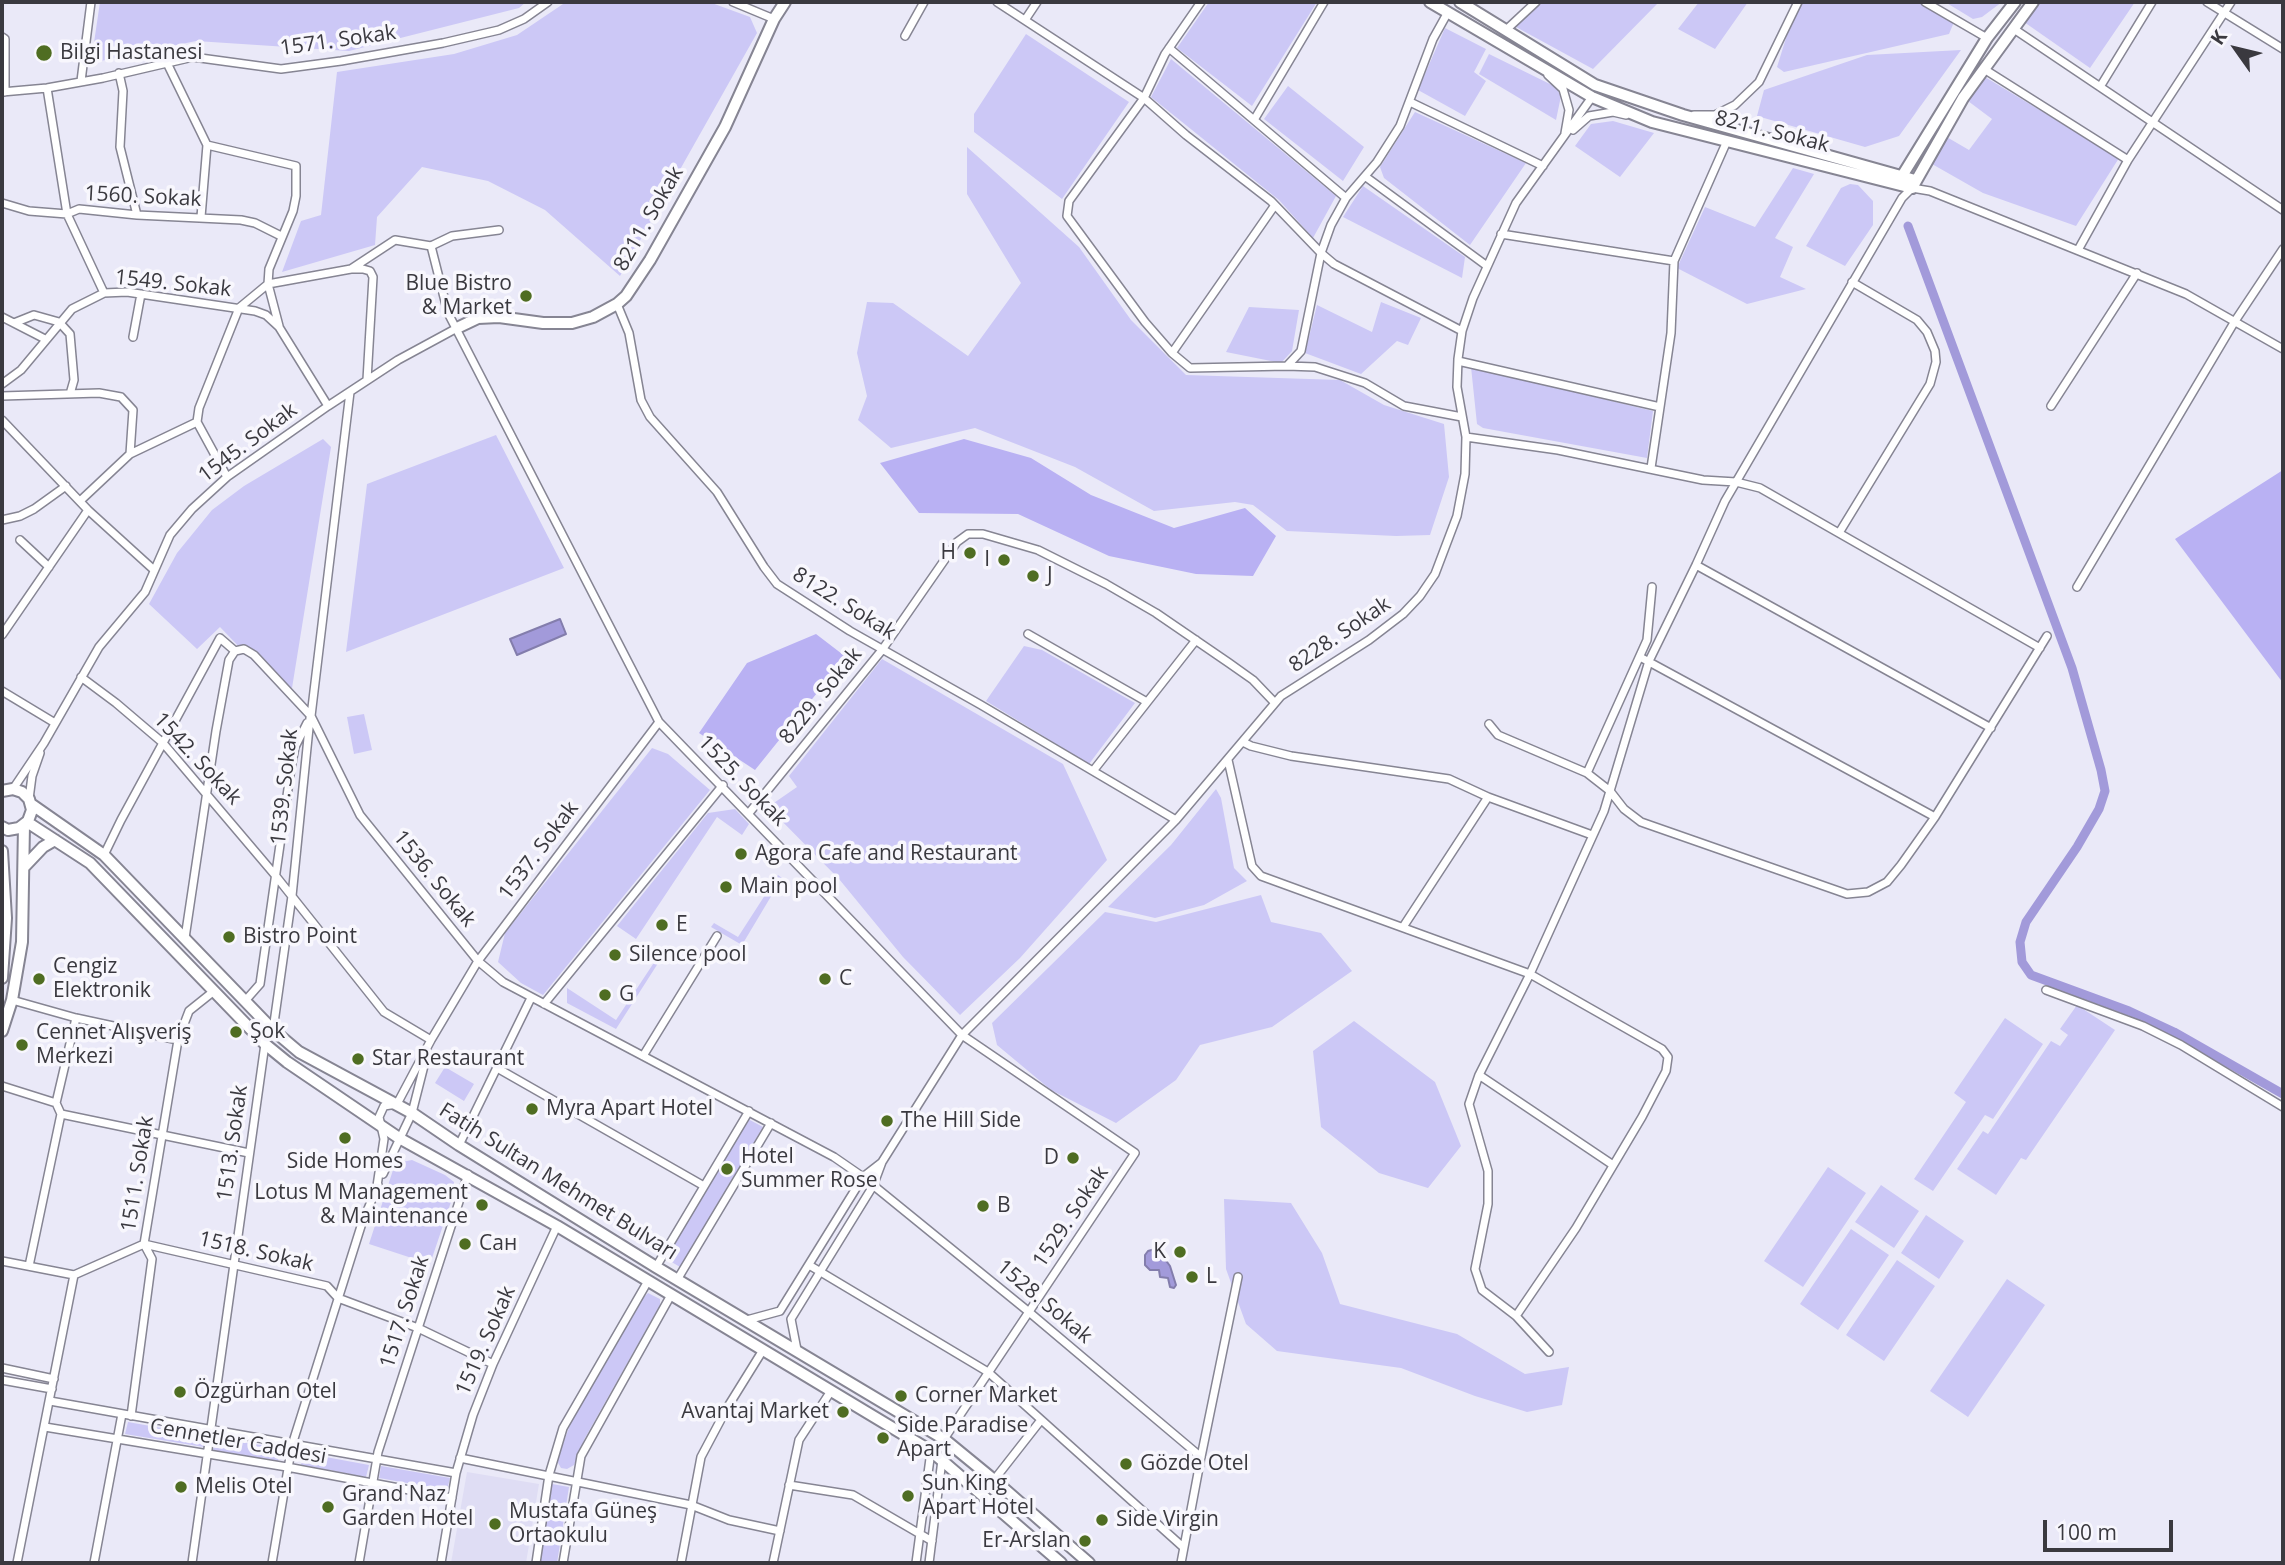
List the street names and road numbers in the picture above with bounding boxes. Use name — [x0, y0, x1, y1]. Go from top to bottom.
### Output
street label: 1571. Sokak — [278, 20, 398, 62]
street label: 8211. Sokak — [1712, 106, 1832, 158]
street label: 8211. Sokak — [609, 162, 689, 276]
street label: 1560. Sokak — [84, 181, 202, 213]
street label: 1549. Sokak — [114, 265, 232, 303]
street label: 1545. Sokak — [194, 398, 302, 488]
street label: 8122. Sokak — [788, 562, 900, 646]
street label: 8228. Sokak — [1285, 592, 1395, 678]
street label: 8229. Sokak — [774, 643, 868, 749]
street label: 1542. Sokak — [148, 708, 246, 810]
street label: 1539. Sokak — [266, 728, 304, 846]
street label: 1525. Sokak — [692, 730, 792, 832]
street label: 1537. Sokak — [494, 797, 584, 905]
street label: 1536. Sokak — [387, 826, 481, 932]
street label: 1513. Sokak — [212, 1083, 254, 1203]
street label: Fatih Sultan Mehmet Bulvarı — [434, 1098, 682, 1266]
street label: 1511. Sokak — [116, 1114, 160, 1234]
street label: 1529. Sokak — [1028, 1162, 1114, 1272]
street label: 1518. Sokak — [196, 1227, 316, 1277]
street label: 1517. Sokak — [375, 1253, 435, 1371]
street label: 1528. Sokak — [991, 1255, 1097, 1349]
street label: 1519. Sokak — [451, 1282, 521, 1400]
street label: Cennetler Caddesi — [148, 1414, 328, 1470]

